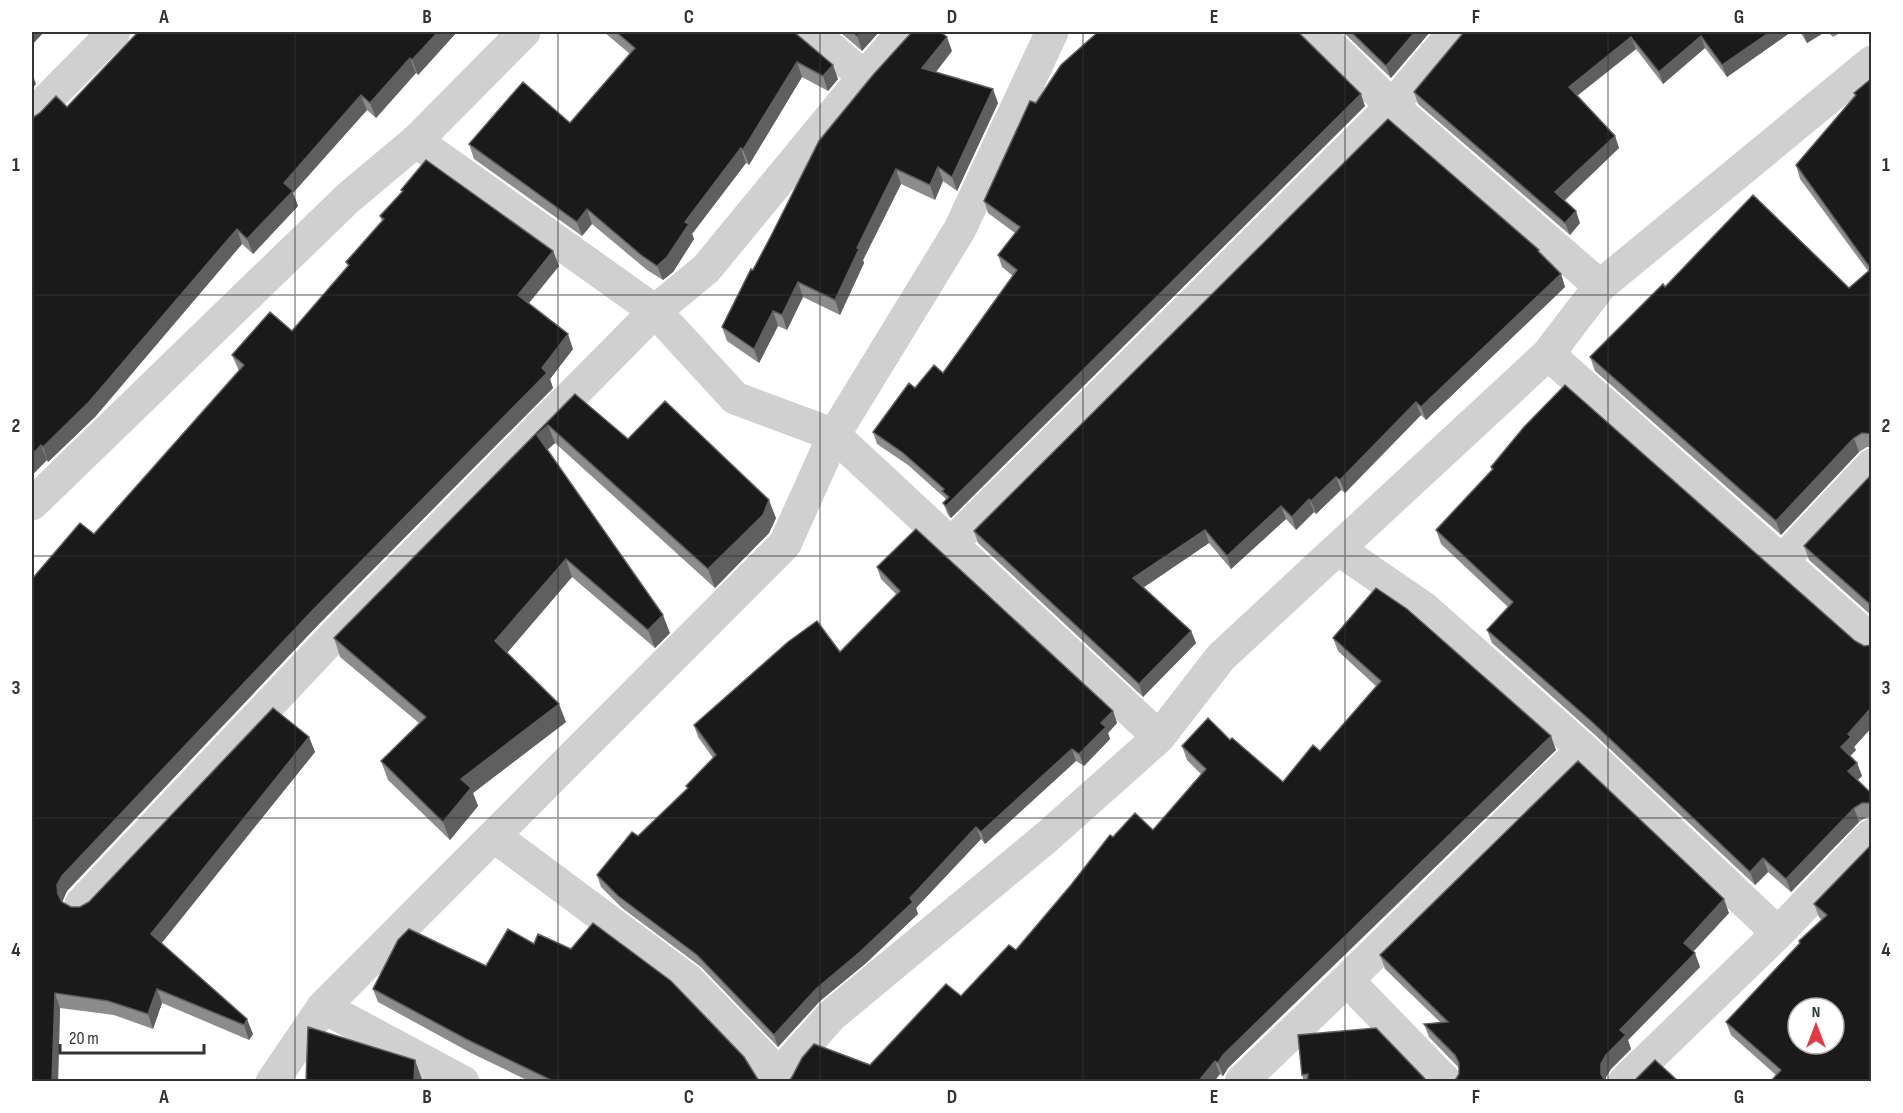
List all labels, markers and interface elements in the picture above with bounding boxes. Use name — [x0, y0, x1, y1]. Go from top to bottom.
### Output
text: A — [158, 5, 169, 29]
text: B — [422, 5, 432, 29]
text: C — [684, 5, 694, 29]
text: D — [947, 5, 957, 29]
text: E — [1210, 5, 1218, 29]
text: F — [1472, 5, 1480, 29]
text: G — [1734, 5, 1744, 29]
text: 1 — [12, 153, 20, 177]
text: 1 — [1882, 153, 1890, 177]
text: 2 — [12, 414, 20, 438]
text: 2 — [1882, 414, 1890, 438]
text: 3 — [12, 676, 21, 700]
text: 3 — [1882, 676, 1891, 700]
text: 4 — [11, 938, 21, 962]
text: 4 — [1881, 938, 1891, 962]
north arrow — [1786, 996, 1846, 1056]
text: N — [1812, 1003, 1820, 1022]
scale bar — [60, 1017, 204, 1055]
text: 20 m — [69, 1028, 99, 1049]
text: A — [158, 1085, 169, 1109]
text: B — [422, 1085, 432, 1109]
text: C — [684, 1085, 694, 1109]
text: D — [947, 1085, 957, 1109]
text: E — [1210, 1085, 1218, 1109]
text: F — [1472, 1085, 1480, 1109]
text: G — [1734, 1085, 1744, 1109]

